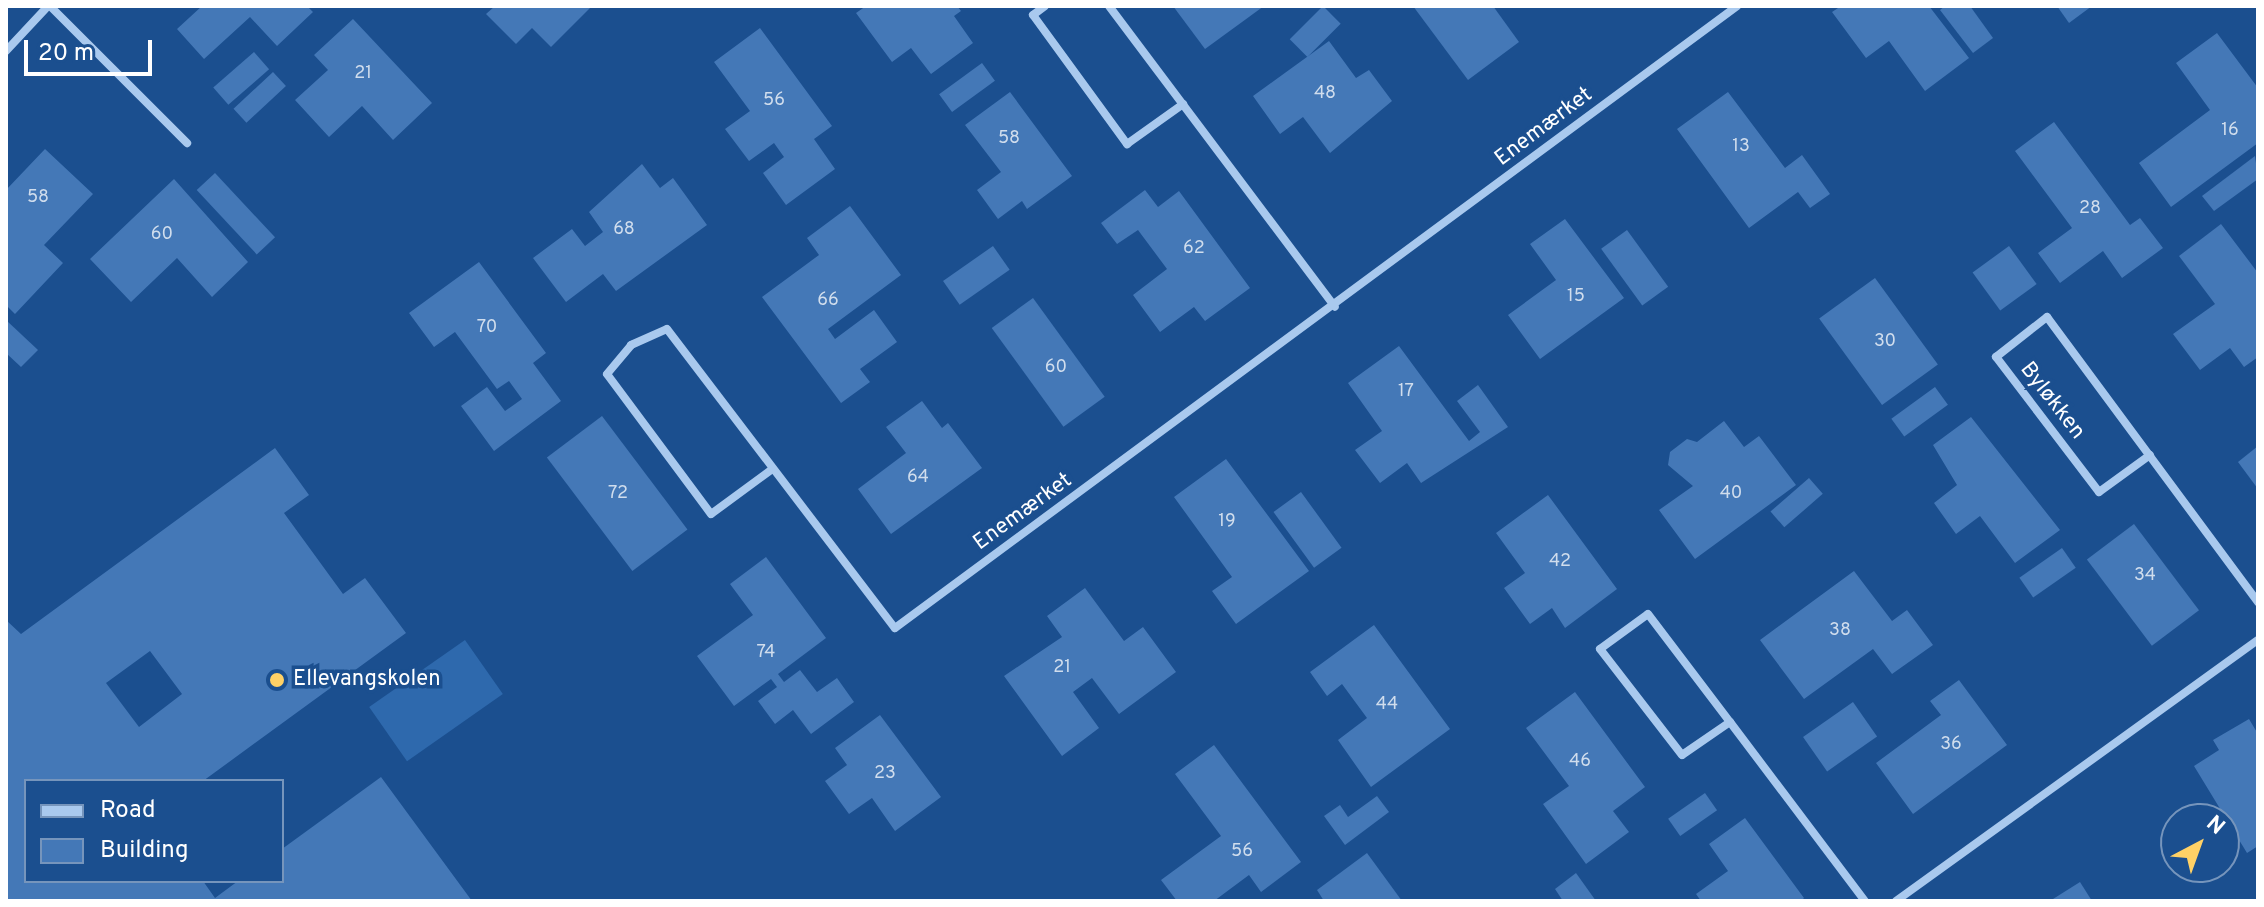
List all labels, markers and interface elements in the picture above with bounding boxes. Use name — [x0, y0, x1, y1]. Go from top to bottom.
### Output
scale bar — [28, 24, 156, 74]
text: 20 m — [38, 39, 94, 69]
house number: 21 — [354, 63, 372, 85]
street label: Enemærket — [1490, 82, 1598, 172]
house number: 48 — [1314, 83, 1336, 105]
house number: 56 — [763, 90, 785, 112]
house number: 16 — [2221, 120, 2239, 142]
house number: 58 — [998, 128, 1020, 150]
house number: 13 — [1732, 136, 1750, 158]
house number: 58 — [27, 187, 49, 209]
house number: 28 — [2079, 198, 2101, 220]
house number: 68 — [613, 219, 635, 241]
house number: 60 — [151, 224, 173, 246]
house number: 62 — [1183, 238, 1205, 260]
house number: 15 — [1567, 286, 1585, 308]
house number: 66 — [817, 290, 839, 312]
house number: 70 — [477, 317, 497, 339]
house number: 30 — [1874, 331, 1896, 353]
house number: 60 — [1045, 357, 1067, 379]
street label: Byløkken — [2014, 357, 2090, 445]
house number: 17 — [1398, 381, 1414, 403]
house number: 64 — [907, 467, 929, 489]
street label: Enemærket — [969, 468, 1077, 556]
house number: 72 — [608, 483, 628, 505]
house number: 40 — [1720, 483, 1742, 505]
house number: 19 — [1218, 511, 1236, 533]
house number: 42 — [1549, 551, 1571, 573]
house number: 34 — [2134, 565, 2156, 587]
house number: 38 — [1829, 620, 1851, 642]
house number: 74 — [757, 642, 775, 664]
house number: 21 — [1053, 657, 1071, 679]
place label: Ellevangskolen — [293, 667, 441, 693]
marker: Ellevangskolen — [268, 671, 286, 689]
house number: 44 — [1376, 694, 1398, 716]
house number: 36 — [1940, 734, 1962, 756]
house number: 46 — [1569, 751, 1591, 773]
house number: 23 — [874, 763, 896, 785]
legend — [24, 779, 284, 883]
text: Road — [100, 796, 156, 826]
north arrow — [2160, 803, 2240, 883]
text: N — [2200, 811, 2230, 841]
text: Building — [100, 836, 189, 866]
house number: 56 — [1231, 841, 1253, 863]

